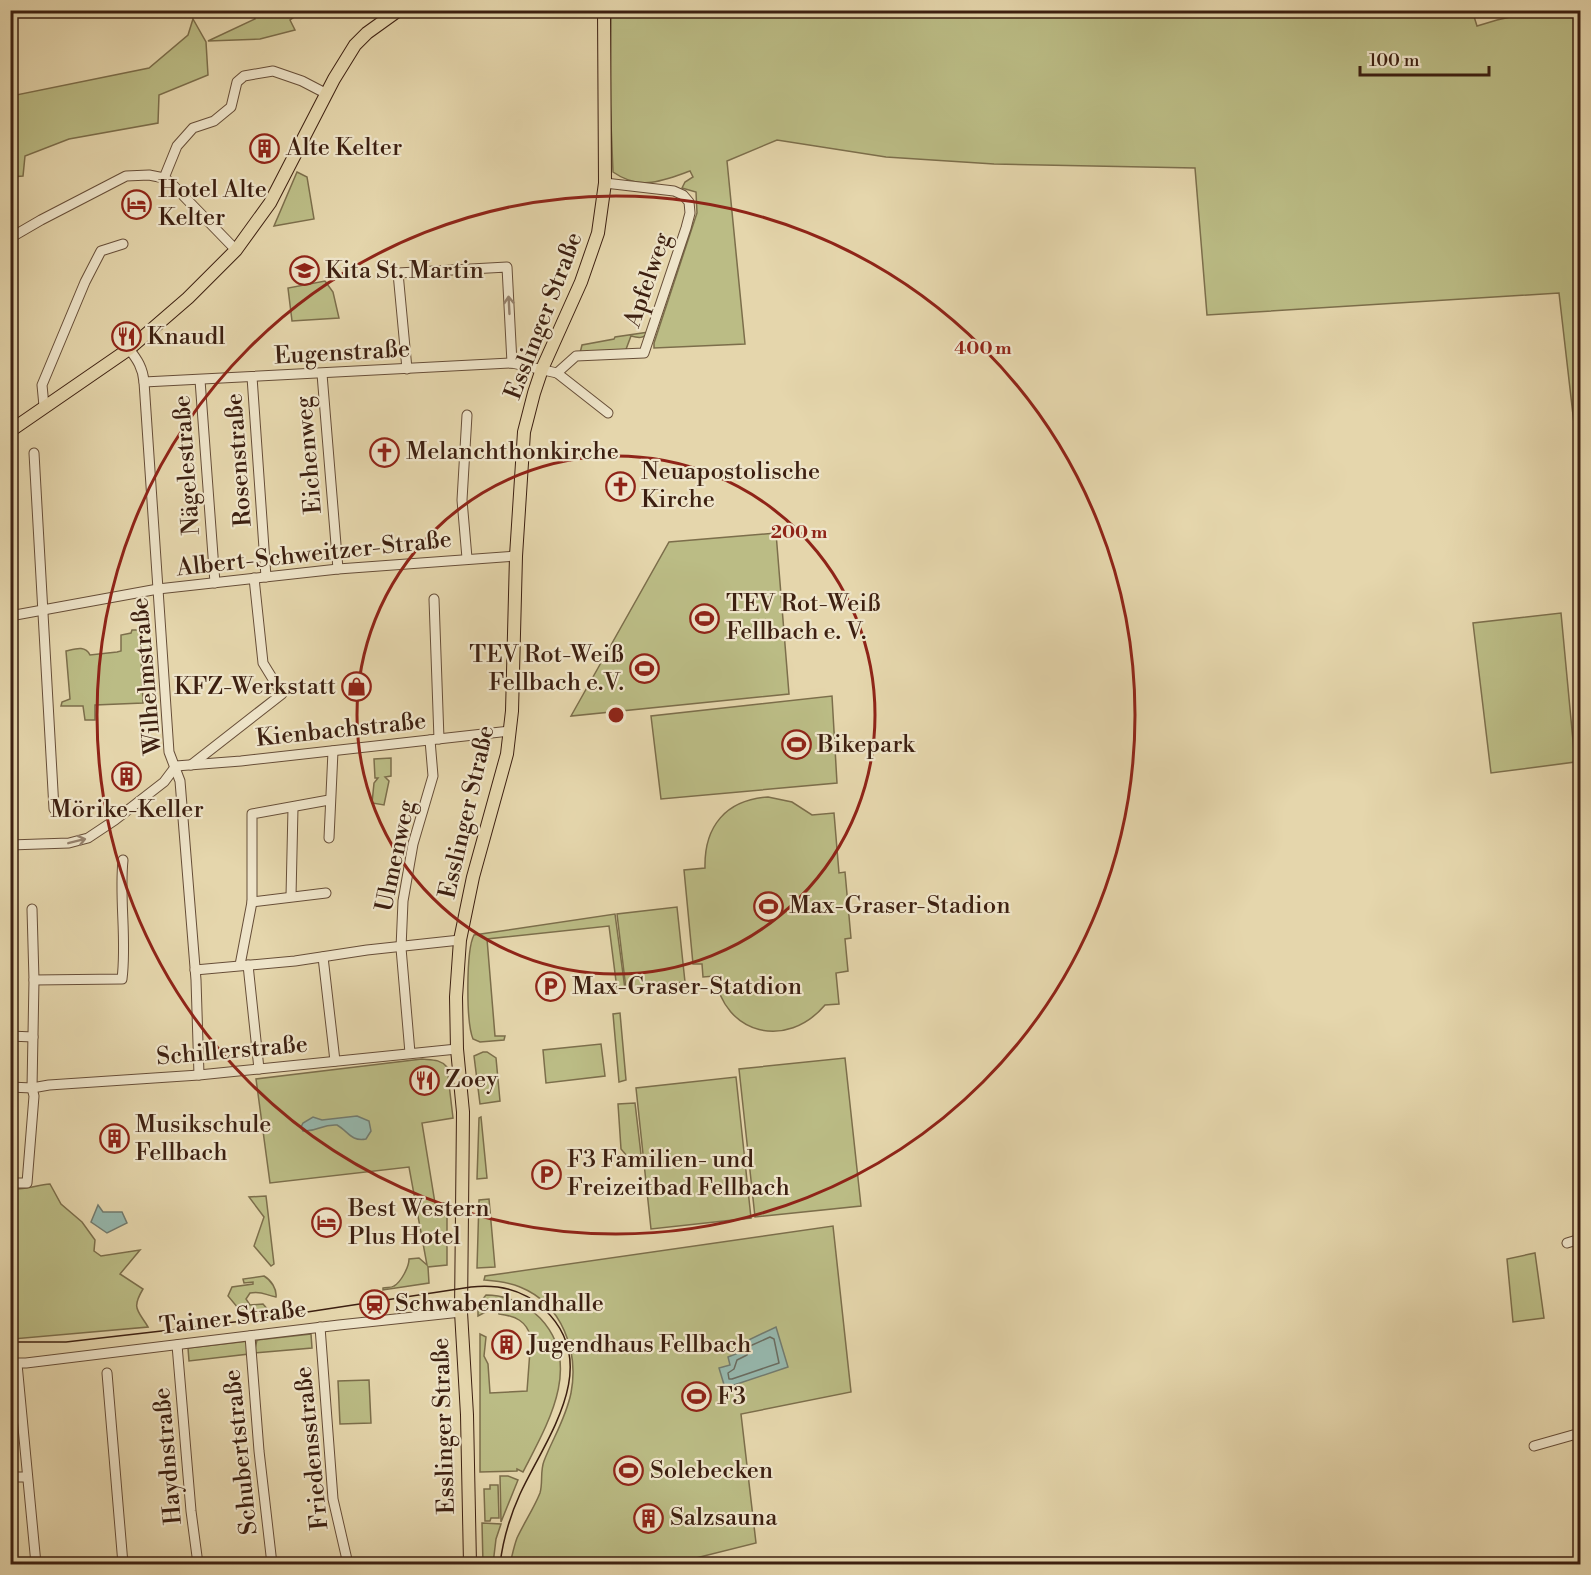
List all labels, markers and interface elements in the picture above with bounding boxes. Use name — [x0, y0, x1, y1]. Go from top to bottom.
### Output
scale bar — [1360, 39, 1489, 77]
text: 100 m — [1369, 49, 1420, 72]
building icon: Alte Kelter — [249, 132, 281, 164]
place label: Alte Kelter — [285, 133, 402, 163]
place label: Hotel Alte Kelter — [158, 175, 267, 233]
hotel icon: Hotel Alte Kelter — [121, 188, 153, 220]
street label: Esslinger Straße — [498, 228, 590, 404]
street label: Apfelweg — [617, 228, 678, 332]
school or university icon: Kita St. Martin — [288, 255, 320, 287]
place label: Kita St. Martin — [325, 256, 484, 286]
one-way arrow — [504, 295, 515, 315]
restaurant icon: Knaudl — [110, 321, 142, 353]
place label: Knaudl — [147, 322, 225, 352]
street label: Eugenstraße — [273, 334, 411, 372]
text: 400 m — [954, 337, 1012, 360]
street label: Rosenstraße — [219, 392, 259, 528]
street label: Nägelestraße — [167, 394, 207, 536]
street label: Eichenweg — [289, 394, 329, 515]
church icon: Melanchthonkirche — [369, 436, 401, 468]
place label: Melanchthonkirche — [406, 437, 619, 467]
place label: Neuapostolische Kirche — [641, 457, 820, 515]
church icon: Neuapostolische Kirche — [604, 470, 636, 502]
text: 200 m — [771, 521, 828, 544]
street label: Albert-Schweitzer-Straße — [174, 525, 453, 583]
place label: TEV Rot-Weiß Fellbach e. V. — [726, 589, 881, 647]
street label: Wilhelmstraße — [125, 596, 169, 757]
sports icon: TEV Rot-Weiß Fellbach e. V. — [689, 602, 721, 634]
place label: TEV Rot-Weiß Fellbach e.V. — [469, 640, 624, 698]
sports icon: TEV Rot-Weiß Fellbach e.V. — [629, 653, 661, 685]
shop icon: KFZ-Werkstatt — [341, 671, 373, 703]
place label: KFZ-Werkstatt — [174, 672, 336, 702]
centre of rings — [606, 705, 626, 725]
street label: Kienbachstraße — [254, 706, 428, 754]
street label: Esslinger Straße — [432, 722, 502, 902]
sports icon: Bikepark — [780, 729, 812, 761]
place label: Bikepark — [816, 730, 916, 760]
building icon: Mörike-Keller — [111, 761, 143, 793]
place label: Mörike-Keller — [50, 795, 204, 825]
street label: Ulmenweg — [370, 797, 423, 914]
one-way arrow — [67, 834, 86, 846]
sports icon: Max-Graser-Stadion — [752, 890, 784, 922]
place label: Max-Graser-Stadion — [789, 891, 1011, 921]
parking icon: Max-Graser-Statdion — [535, 971, 567, 1003]
place label: Max-Graser-Statdion — [572, 972, 802, 1002]
street label: Schillerstraße — [155, 1029, 309, 1073]
restaurant icon: Zoey — [408, 1064, 440, 1096]
place label: Zoey — [445, 1065, 498, 1095]
place label: Musikschule Fellbach — [135, 1110, 271, 1168]
building icon: Musikschule Fellbach — [98, 1123, 130, 1155]
place label: F3 Familien- und Freizeitbad Fellbach — [567, 1145, 790, 1203]
parking icon: F3 Familien- und Freizeitbad Fellbach — [530, 1158, 562, 1190]
place label: Best Western Plus Hotel — [347, 1194, 490, 1252]
hotel icon: Best Western Plus Hotel — [311, 1207, 343, 1239]
station icon: Schwabenlandhalle — [358, 1288, 390, 1320]
place label: Schwabenlandhalle — [395, 1289, 604, 1319]
street label: Tainer Straße — [158, 1294, 308, 1342]
building icon: Jugendhaus Fellbach — [490, 1329, 522, 1361]
place label: Jugendhaus Fellbach — [526, 1330, 751, 1360]
street label: Esslinger Straße — [426, 1337, 462, 1515]
street label: Friedensstraße — [289, 1365, 335, 1531]
street label: Schubertstraße — [217, 1368, 265, 1536]
sports icon: F3 — [680, 1381, 712, 1413]
place label: F3 — [717, 1382, 746, 1412]
street label: Haydnstraße — [147, 1386, 189, 1526]
sports icon: Solebecken — [613, 1455, 645, 1487]
place label: Solebecken — [650, 1456, 773, 1486]
building icon: Salzsauna — [633, 1502, 665, 1534]
place label: Salzsauna — [670, 1503, 778, 1533]

